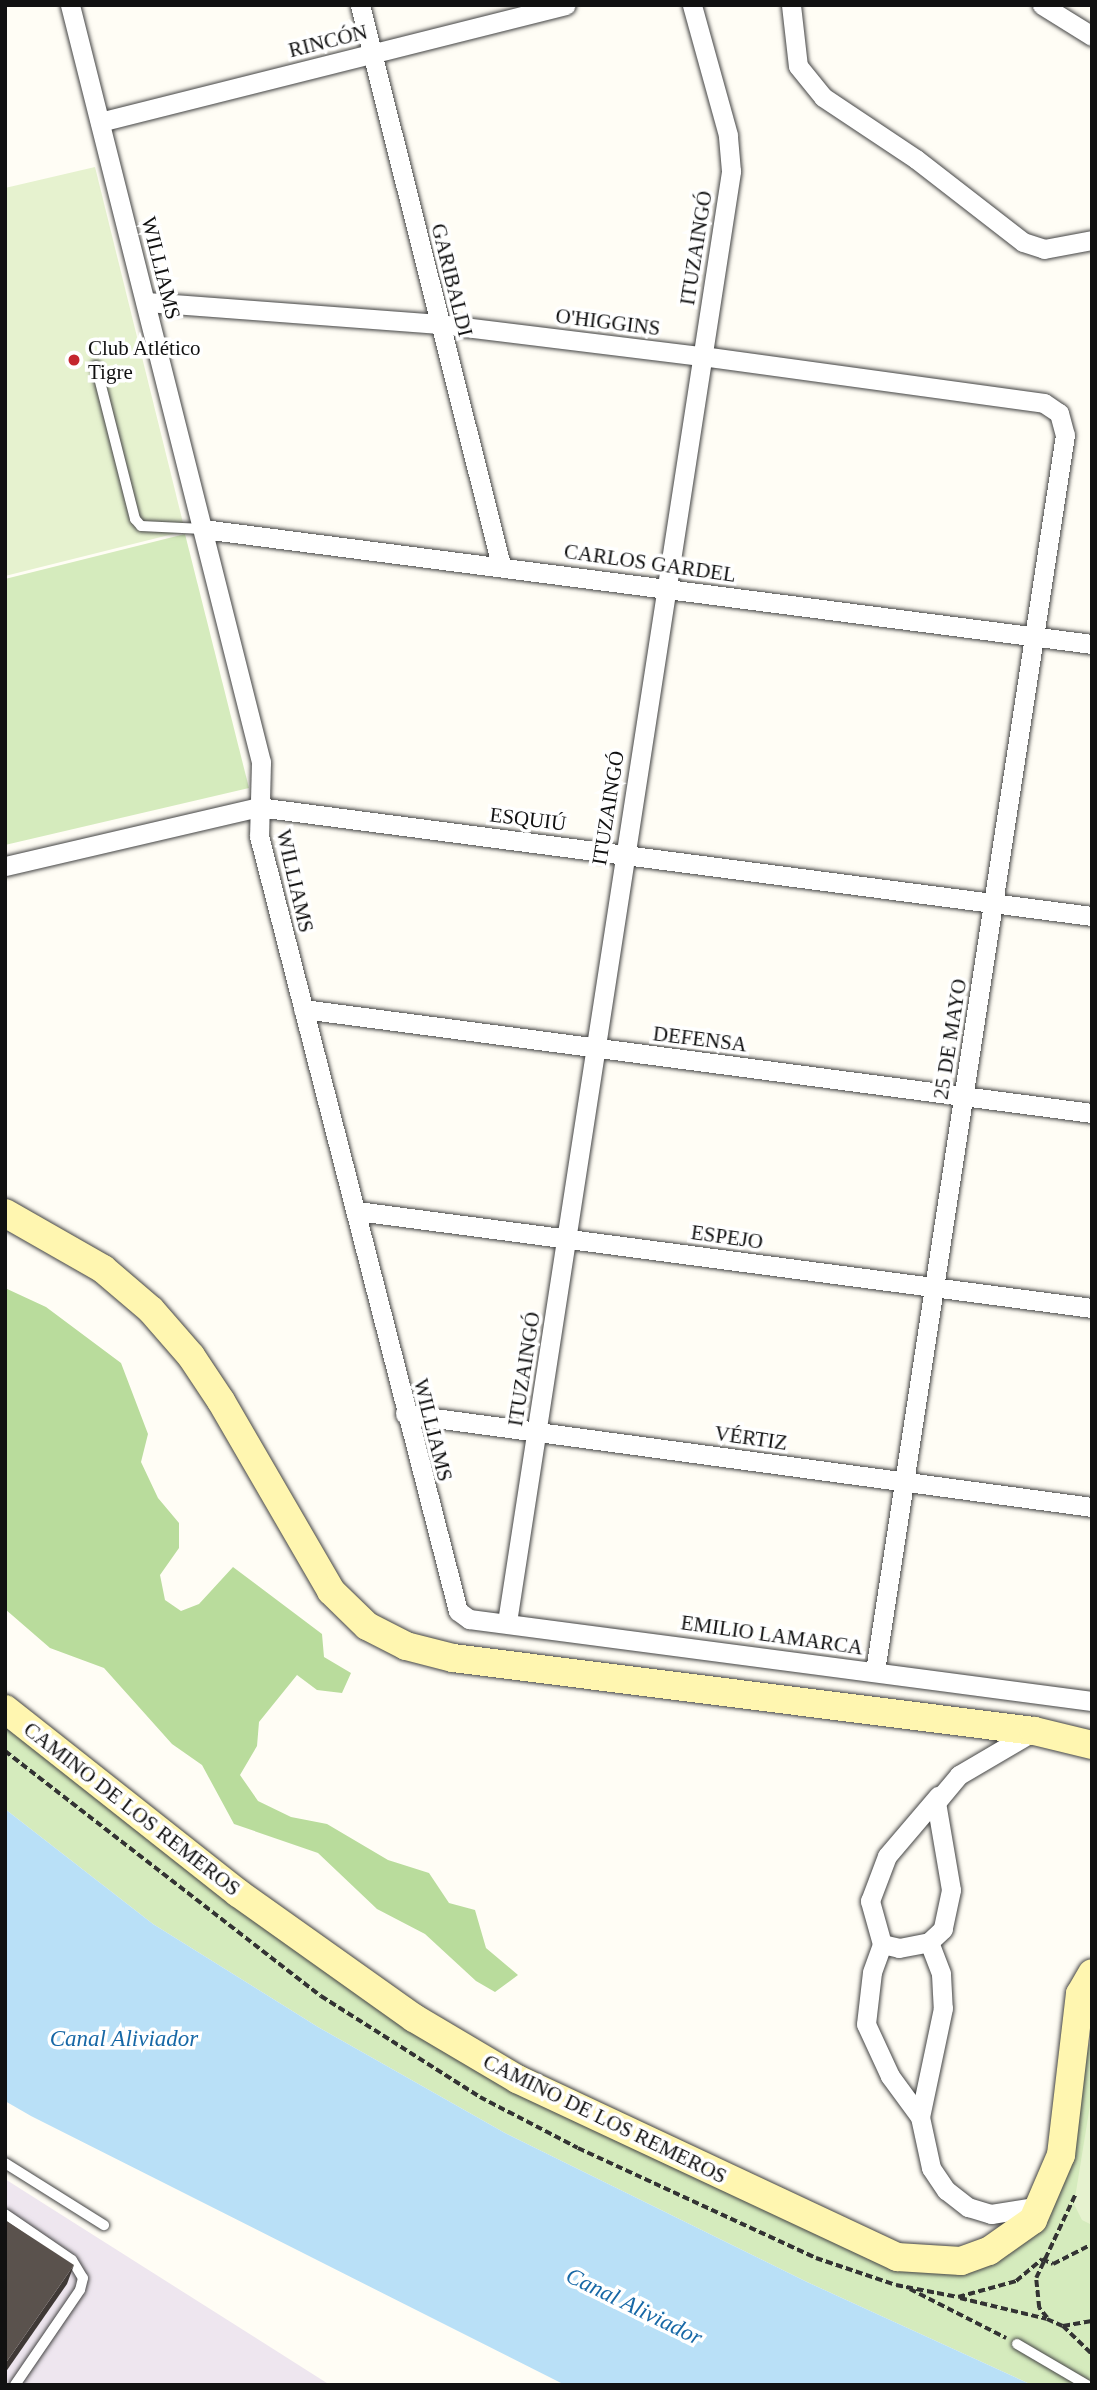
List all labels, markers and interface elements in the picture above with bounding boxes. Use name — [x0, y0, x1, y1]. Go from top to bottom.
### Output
street label: RINCÓN — [286, 19, 370, 63]
street label: ITUZAINGÓ — [675, 189, 717, 307]
street label: WILLIAMS — [136, 214, 186, 322]
street label: GARIBALDI — [426, 221, 478, 339]
street label: O'HIGGINS — [554, 303, 662, 341]
place label: Club Atlético Tigre — [88, 335, 202, 385]
marker: Club Atlético Tigre — [66, 352, 82, 368]
street label: CARLOS GARDEL — [562, 538, 738, 588]
street label: ITUZAINGÓ — [587, 749, 629, 867]
street label: ESQUIÚ — [488, 802, 568, 836]
street label: WILLIAMS — [271, 827, 319, 935]
street label: 25 DE MAYO — [928, 977, 972, 1101]
street label: DEFENSA — [652, 1021, 748, 1057]
street label: ESPEJO — [689, 1219, 765, 1255]
street label: ITUZAINGÓ — [503, 1310, 545, 1428]
street label: WILLIAMS — [408, 1376, 458, 1484]
street label: VÉRTIZ — [713, 1420, 789, 1456]
street label: EMILIO LAMARCA — [679, 1610, 865, 1660]
street label: CAMINO DE LOS REMEROS — [19, 1717, 245, 1901]
water label: Canal Aliviador — [50, 2025, 198, 2053]
street label: CAMINO DE LOS REMEROS — [479, 2049, 731, 2189]
water label: Canal Aliviador — [561, 2262, 707, 2352]

